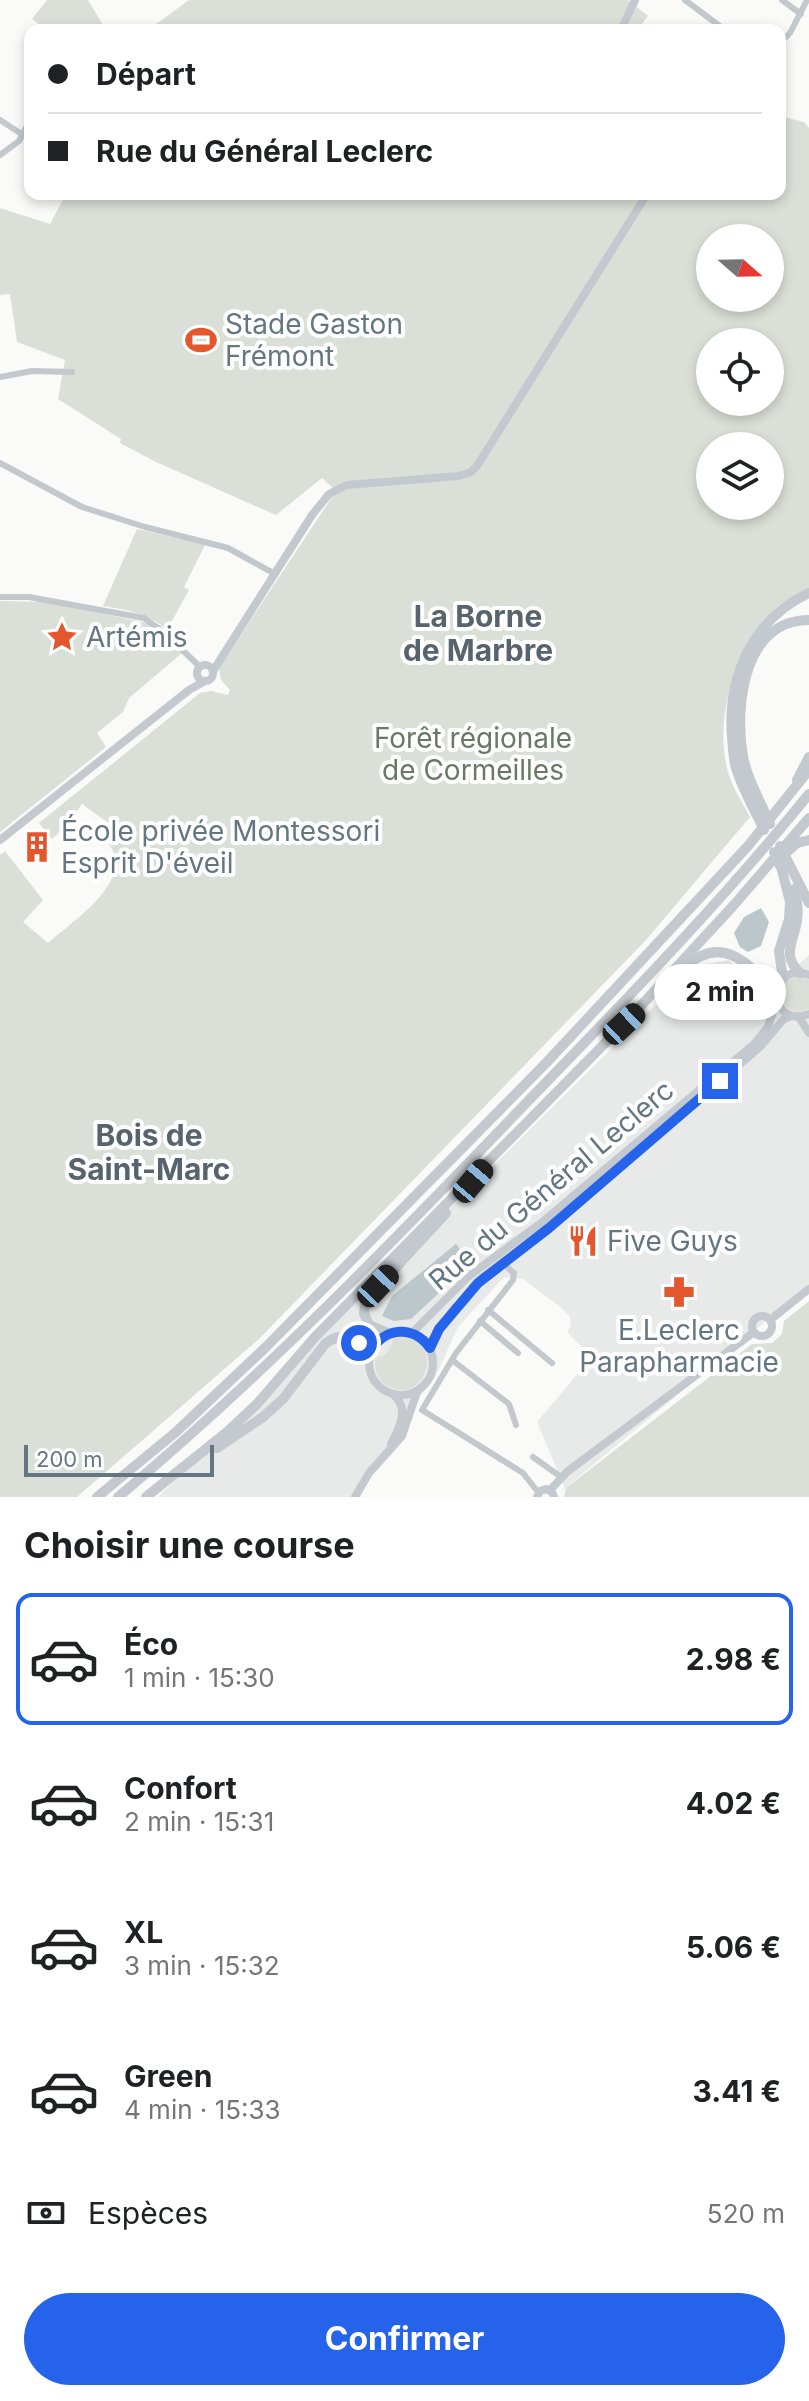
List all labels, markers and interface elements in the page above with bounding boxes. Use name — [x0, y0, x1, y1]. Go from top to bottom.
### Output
text: Départ — [96, 56, 196, 92]
text: Rue du Général Leclerc — [96, 133, 433, 169]
north arrow — [696, 224, 784, 312]
map controls — [696, 224, 784, 520]
place label: Stade Gaston Frémont — [225, 307, 403, 373]
sports icon: Stade Gaston Frémont — [184, 323, 218, 357]
button: locate — [696, 328, 784, 416]
button: layers — [696, 432, 784, 520]
district label: La Borne de Marbre — [403, 598, 553, 668]
place icon: Artémis — [45, 620, 79, 654]
place label: Artémis — [86, 620, 188, 654]
park label: Forêt régionale de Cormeilles — [374, 721, 572, 787]
place label: École privée Montessori Esprit D'éveil — [61, 813, 380, 880]
building icon: École privée Montessori Esprit D'éveil — [20, 830, 54, 864]
callout: 2 min — [654, 965, 786, 1021]
text: 2 min — [685, 976, 755, 1007]
car — [598, 999, 650, 1049]
route end — [702, 1063, 738, 1099]
street label: Rue du Général Leclerc — [422, 1073, 680, 1297]
district label: Bois de Saint-Marc — [68, 1117, 230, 1187]
car — [448, 1155, 498, 1207]
restaurant icon: Five Guys — [566, 1224, 600, 1258]
place label: Five Guys — [607, 1224, 738, 1258]
car — [353, 1260, 403, 1312]
pharmacy icon: E.Leclerc Parapharmacie — [662, 1275, 696, 1309]
place label: E.Leclerc Parapharmacie — [579, 1313, 779, 1379]
route start — [341, 1325, 377, 1361]
scale bar — [24, 1441, 214, 1477]
text: 200 m — [36, 1446, 103, 1472]
text: Choisir une course — [24, 1523, 355, 1567]
icon: car — [28, 1623, 100, 1695]
text: Éco — [124, 1626, 178, 1662]
text: 2.98 € — [686, 1641, 781, 1677]
text: 1 min · 15:30 — [124, 1662, 275, 1693]
icon: car — [28, 1767, 100, 1839]
text: Confort — [124, 1770, 237, 1806]
text: 4.02 € — [686, 1785, 781, 1821]
text: 2 min · 15:31 — [124, 1806, 274, 1837]
icon: car — [28, 1911, 100, 1983]
text: XL — [124, 1914, 163, 1950]
text: 5.06 € — [686, 1929, 781, 1965]
text: 3 min · 15:32 — [124, 1950, 280, 1981]
icon: car — [28, 2055, 100, 2127]
text: Green — [124, 2058, 212, 2094]
text: 3.41 € — [693, 2073, 781, 2109]
text: 4 min · 15:33 — [124, 2094, 281, 2125]
icon: cash — [24, 2191, 68, 2235]
text: Espèces — [88, 2195, 208, 2231]
text: 520 m — [707, 2198, 785, 2229]
button: Confirmer — [24, 2293, 785, 2385]

